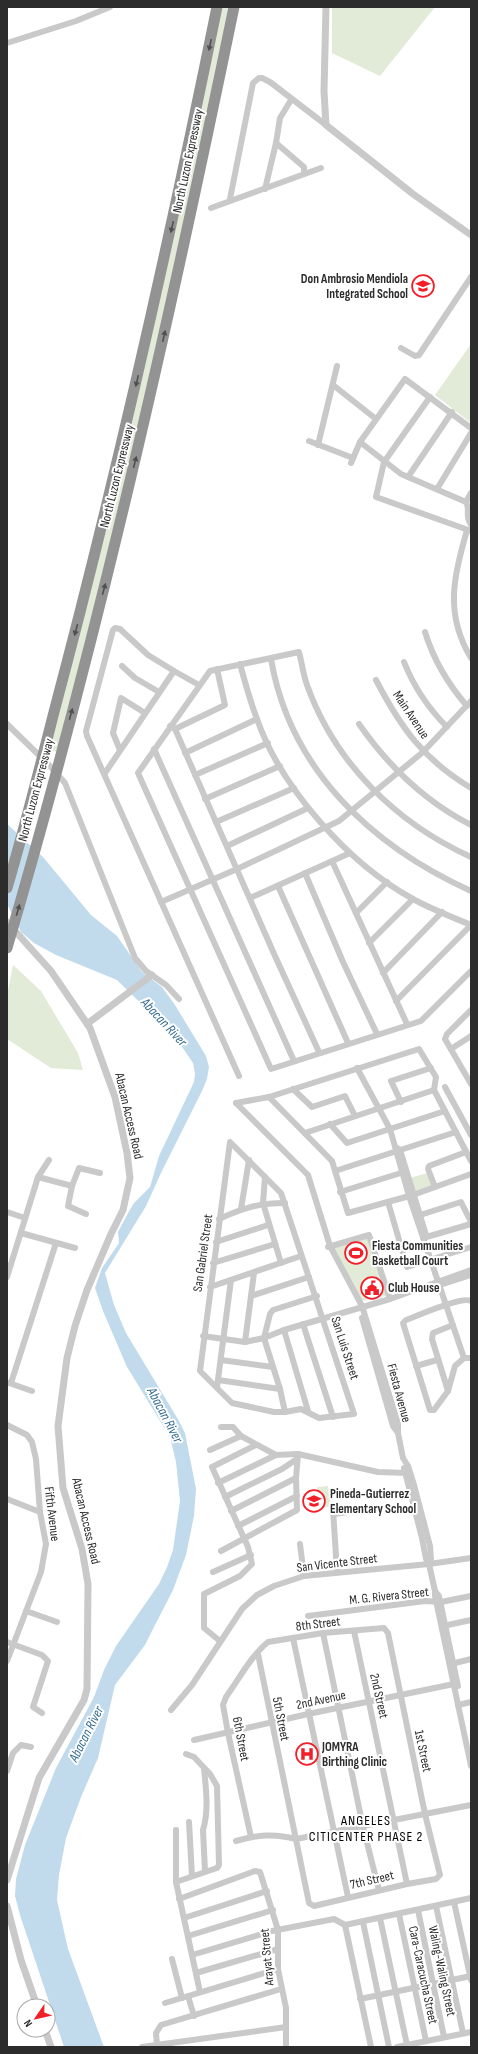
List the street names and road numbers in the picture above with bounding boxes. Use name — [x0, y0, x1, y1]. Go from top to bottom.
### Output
street label: North Luzon Expressway — [169, 108, 207, 214]
street label: North Luzon Expressway — [96, 423, 138, 529]
street label: Main Avenue — [389, 688, 433, 742]
street label: North Luzon Expressway — [15, 737, 57, 843]
street label: Abacan Access Road — [111, 1070, 147, 1161]
street label: San Gabriel Street — [190, 1213, 216, 1293]
street label: San Luis Street — [327, 1315, 363, 1381]
street label: Fiesta Avenue — [383, 1362, 415, 1424]
street label: Abacan Access Road — [68, 1475, 104, 1566]
street label: Fifth Avenue — [41, 1486, 63, 1542]
street label: San Vicente Street — [296, 1550, 378, 1576]
street label: M. G. Rivera Street — [348, 1584, 430, 1608]
street label: 8th Street — [295, 1613, 341, 1635]
street label: 2nd Street — [366, 1672, 392, 1720]
street label: 2nd Avenue — [295, 1687, 347, 1713]
street label: 5th Street — [269, 1696, 293, 1742]
street label: 6th Street — [229, 1716, 253, 1763]
street label: 1st Street — [411, 1728, 435, 1774]
street label: 7th Street — [349, 1867, 395, 1893]
street label: Cara-Caracucha Street — [405, 1924, 441, 2026]
street label: Waling-Waling Street — [425, 1924, 459, 2018]
street label: Arayat Street — [257, 1928, 278, 1987]

